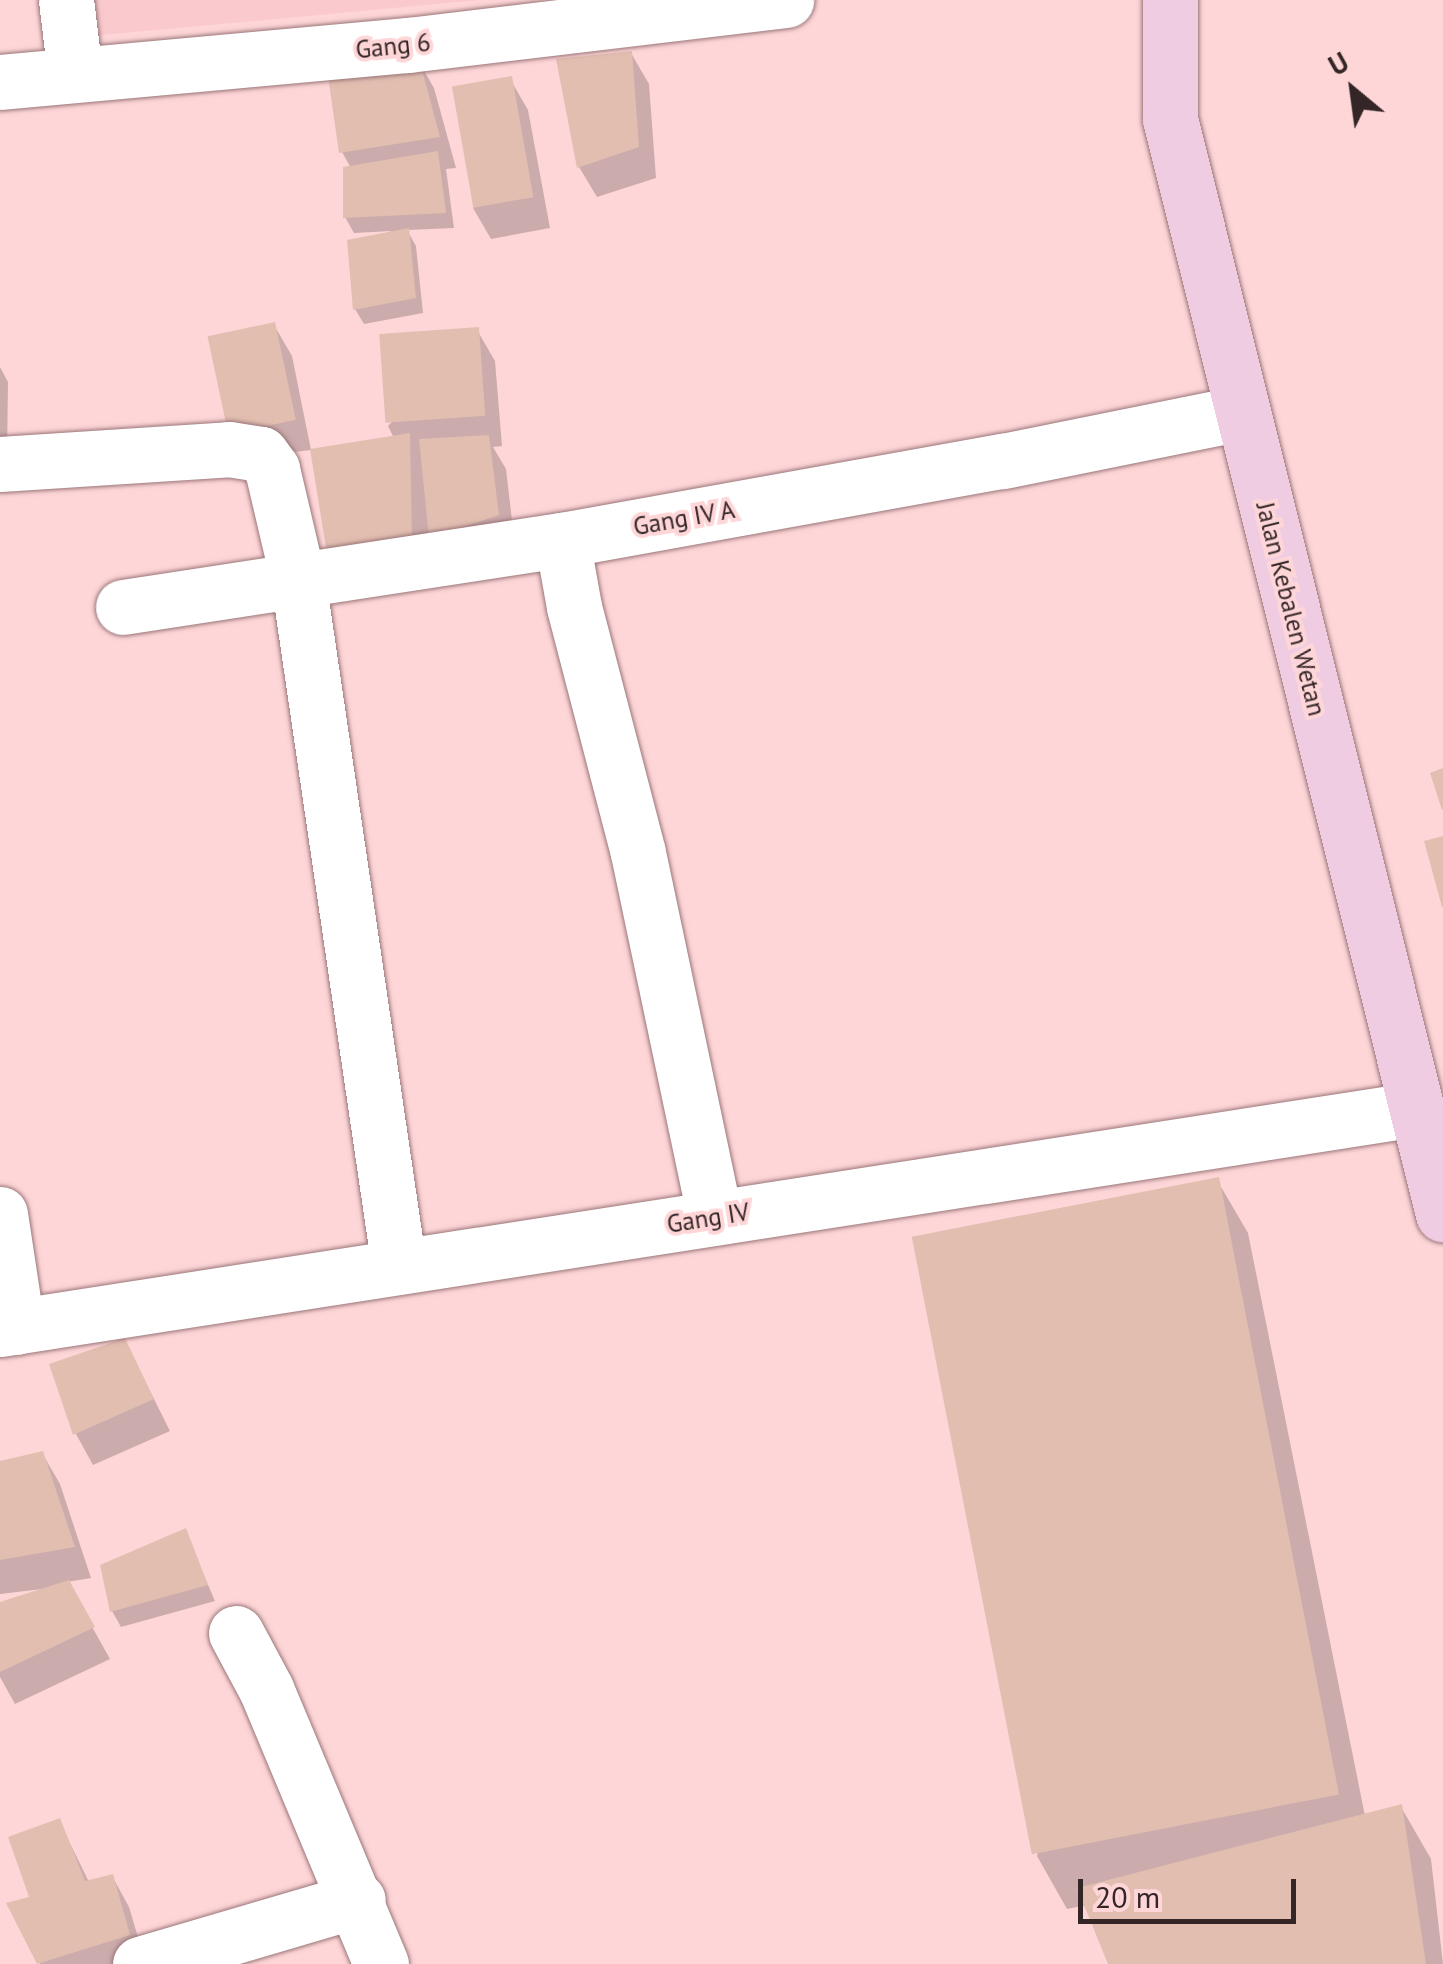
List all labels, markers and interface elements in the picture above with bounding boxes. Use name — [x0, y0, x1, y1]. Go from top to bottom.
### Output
street label: Gang 6 — [354, 27, 432, 65]
north arrow — [1303, 40, 1403, 140]
text: U — [1322, 43, 1355, 84]
street label: Gang IV A — [630, 494, 738, 542]
street label: Jalan Kebalen Wetan — [1250, 499, 1332, 719]
street label: Gang IV — [665, 1197, 751, 1239]
scale bar — [1083, 1859, 1300, 1921]
text: 20 m — [1095, 1877, 1160, 1916]

